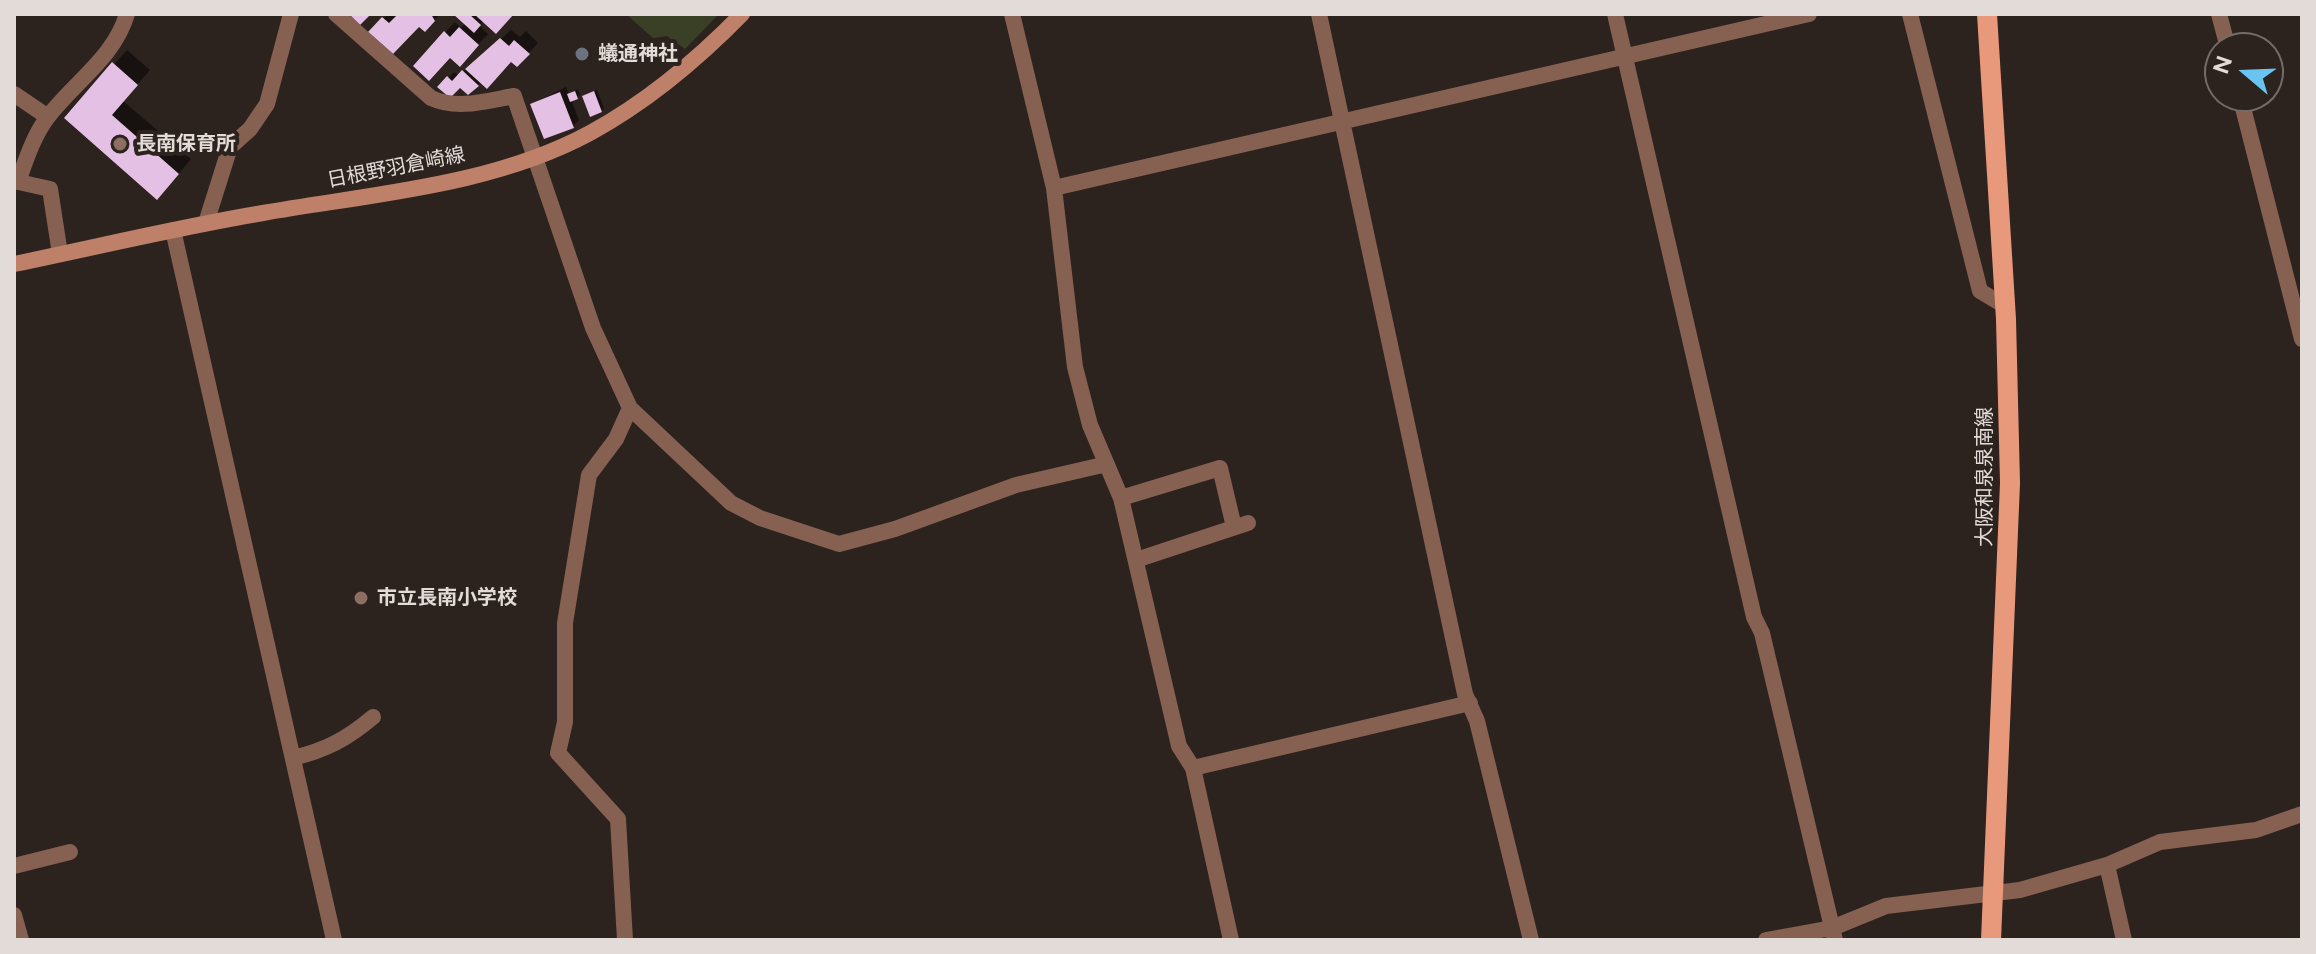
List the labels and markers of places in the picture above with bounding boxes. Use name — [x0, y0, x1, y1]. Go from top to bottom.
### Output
place label: 蟻通神社 — [598, 42, 678, 66]
marker: 蟻通神社 — [573, 45, 591, 63]
place label: 長南保育所 — [136, 132, 236, 156]
marker: 長南保育所 — [111, 135, 129, 153]
place label: 市立長南小学校 — [377, 586, 517, 610]
marker: 市立長南小学校 — [352, 589, 370, 607]

